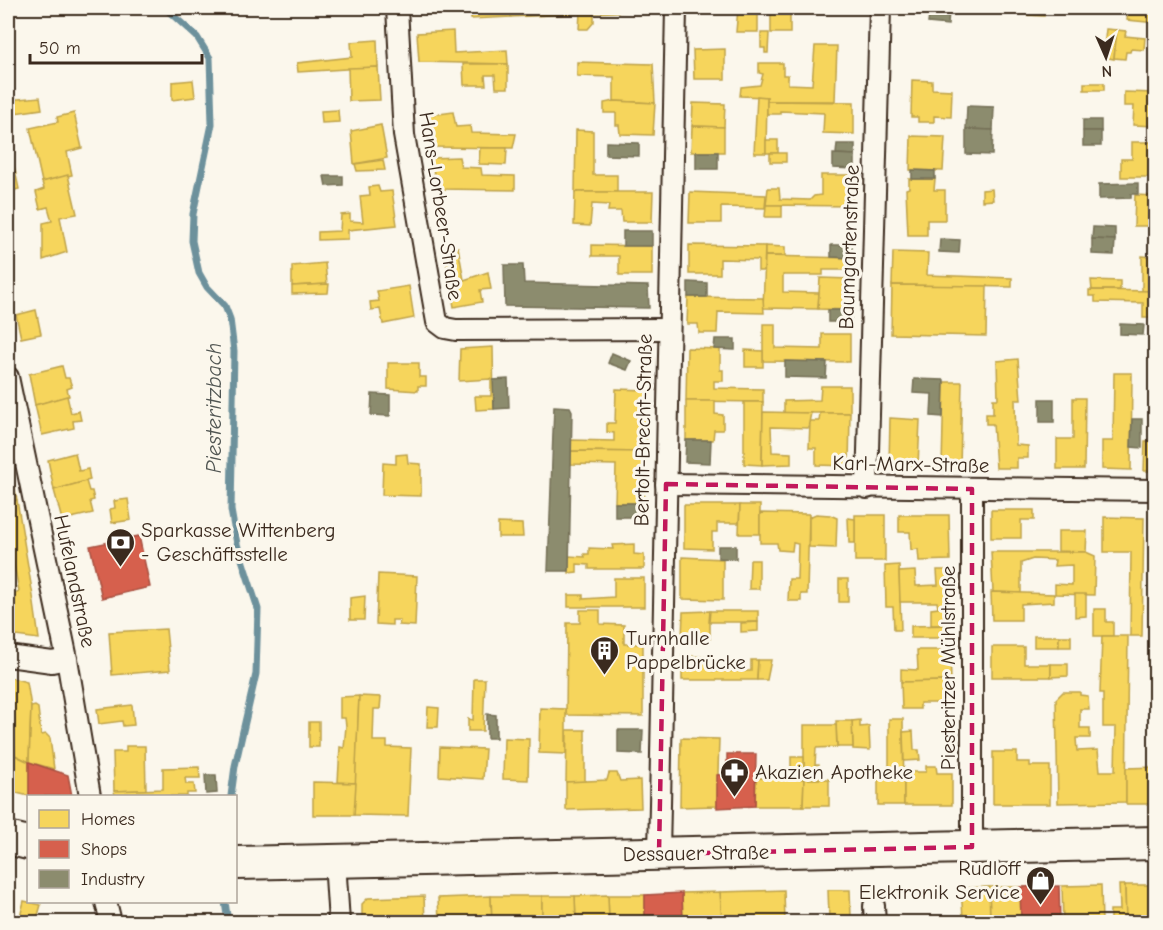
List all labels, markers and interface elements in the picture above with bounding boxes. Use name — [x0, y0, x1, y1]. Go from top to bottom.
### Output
scale bar — [30, 27, 202, 65]
north arrow — [1076, 27, 1136, 87]
text: 50 m — [39, 38, 81, 59]
text: N — [1101, 62, 1112, 80]
street label: Hans-Lorbeer-Straße — [414, 110, 468, 302]
street label: Baumgartenstraße — [834, 164, 864, 330]
street label: Bertolt-Brecht-Straße — [629, 333, 657, 527]
water label: Piesteritzbach — [201, 343, 227, 473]
street label: Karl-Marx-Straße — [832, 451, 990, 477]
street label: Hufelandstraße — [49, 512, 101, 650]
place label: Sparkasse Wittenberg - Geschäftsstelle — [141, 518, 336, 566]
bank icon: Sparkasse Wittenberg - Geschäftsstelle — [104, 526, 136, 568]
street label: Piesteritzer Mühlstraße — [936, 566, 960, 770]
place label: Turnhalle Pappelbrücke — [626, 626, 746, 674]
building icon: Turnhalle Pappelbrücke — [589, 634, 621, 676]
pharmacy icon: Akazien Apotheke — [718, 756, 750, 798]
place label: Akazien Apotheke — [755, 760, 913, 784]
legend — [27, 795, 237, 903]
text: Homes — [81, 809, 135, 830]
text: Shops — [81, 839, 127, 860]
street label: Dessauer Straße — [623, 840, 769, 866]
place label: Rudloff Elektronik Service — [859, 856, 1021, 904]
shop icon: Rudloff Elektronik Service — [1025, 864, 1057, 906]
text: Industry — [81, 869, 146, 890]

